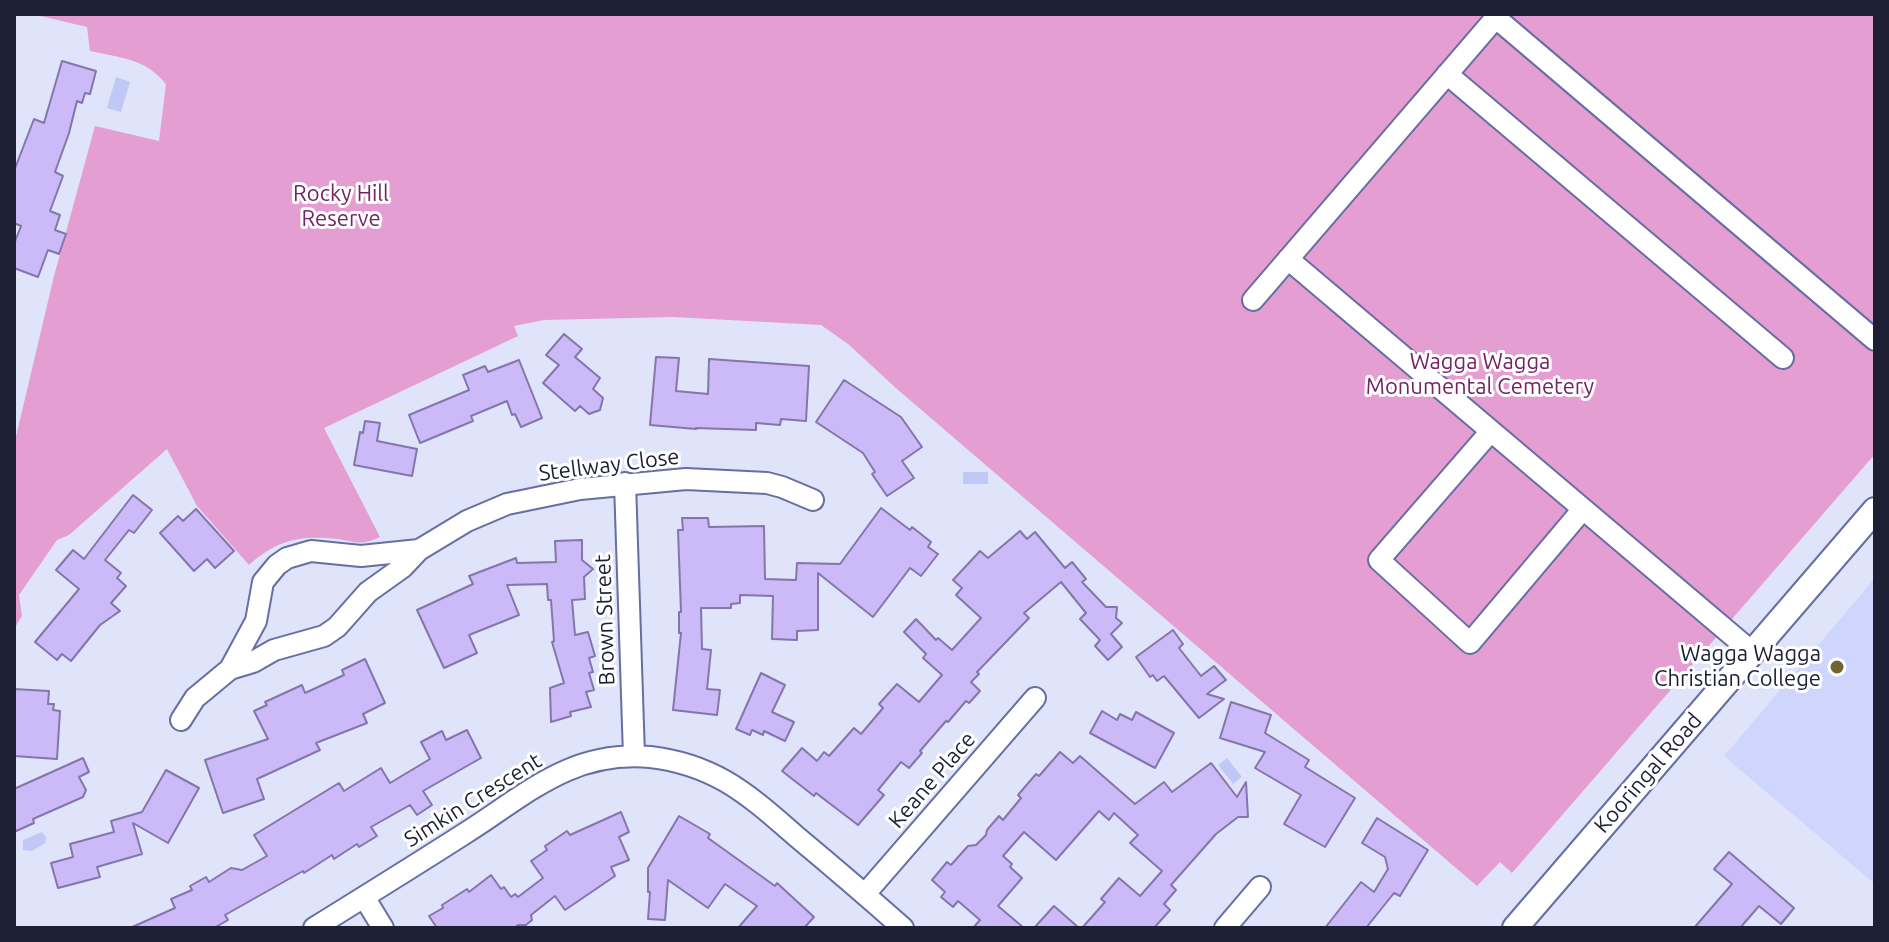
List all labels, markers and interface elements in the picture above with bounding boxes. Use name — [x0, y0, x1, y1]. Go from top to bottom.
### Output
park label: Rocky Hill Reserve — [293, 181, 389, 232]
park label: Wagga Wagga Monumental Cemetery — [1366, 349, 1594, 400]
street label: Stellway Close — [537, 443, 681, 487]
street label: Brown Street — [590, 554, 620, 686]
place label: Wagga Wagga Christian College — [1654, 641, 1821, 692]
marker: Wagga Wagga Christian College — [1828, 658, 1846, 676]
street label: Kooringal Road — [1589, 708, 1707, 838]
street label: Keane Place — [883, 726, 981, 834]
street label: Simkin Crescent — [399, 747, 547, 853]

